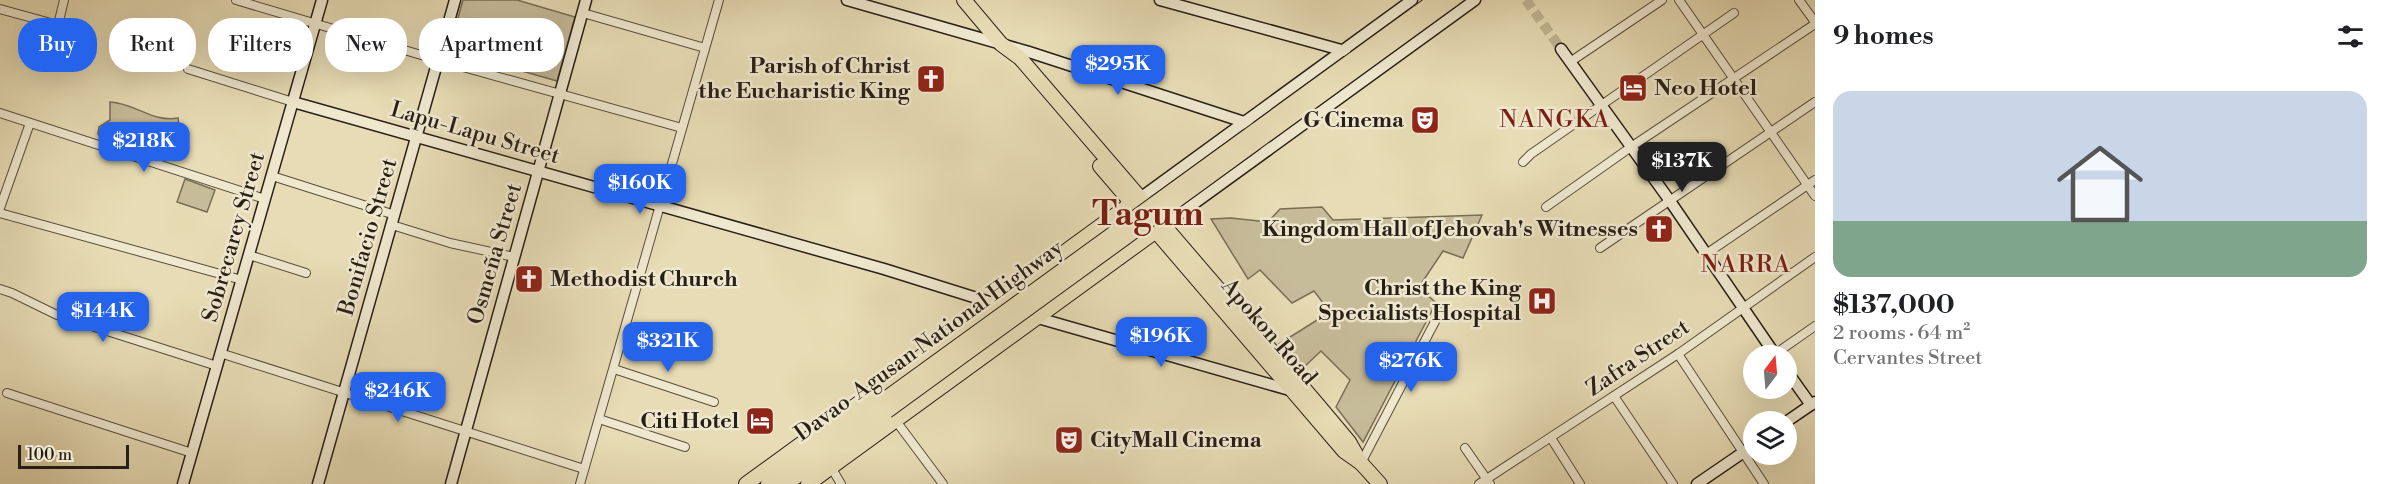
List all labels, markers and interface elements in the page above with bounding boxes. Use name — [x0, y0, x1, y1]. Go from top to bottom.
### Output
chip: Buy — [18, 18, 97, 72]
chip: Rent — [109, 18, 196, 72]
chip: Filters — [208, 18, 313, 72]
chip: New — [325, 18, 407, 72]
chip: Apartment — [419, 18, 564, 72]
text: 9 homes — [1833, 20, 1934, 52]
icon: filters — [2334, 20, 2367, 53]
pin: $295K — [1076, 45, 1160, 96]
text: $295K — [1085, 52, 1151, 77]
place label: Parish of Christ the Eucharistic King — [698, 53, 911, 105]
church icon: Parish of Christ the Eucharistic King — [915, 63, 947, 95]
hotel icon: Neo Hotel — [1617, 72, 1649, 104]
place label: Neo Hotel — [1654, 75, 1757, 102]
street label: Lapu-Lapu Street — [387, 96, 563, 170]
theatre icon: G Cinema — [1409, 104, 1441, 136]
district label: NANGKA — [1499, 105, 1611, 135]
place label: G Cinema — [1303, 107, 1405, 134]
pin: $218K — [102, 122, 186, 173]
text: $218K — [113, 129, 175, 154]
icon: home — [2046, 130, 2154, 238]
pin: $137K — [1640, 142, 1724, 193]
street label: Sobrecarey Street — [197, 149, 271, 325]
text: $137K — [1651, 149, 1713, 174]
street label: Bonifacio Street — [332, 155, 403, 320]
pin: $160K — [598, 164, 682, 215]
text: $160K — [608, 171, 672, 196]
street label: Osmeña Street — [462, 180, 528, 328]
district label: Tagum — [1092, 194, 1204, 236]
church icon: Kingdom Hall of Jehovah's Witnesses — [1643, 213, 1675, 245]
place label: Kingdom Hall of Jehovah's Witnesses — [1262, 216, 1638, 243]
street label: Davao-Agusan National Highway — [790, 234, 1069, 447]
district label: NARRA — [1701, 250, 1791, 280]
church icon: Methodist Church — [513, 263, 545, 295]
place label: Methodist Church — [550, 266, 738, 293]
street label: Apokon Road — [1215, 272, 1323, 391]
place label: Christ the King Specialists Hospital — [1319, 275, 1522, 327]
hospital icon: Christ the King Specialists Hospital — [1526, 285, 1558, 317]
text: $137,000 — [1833, 289, 1955, 321]
pin: $144K — [61, 292, 145, 343]
text: $144K — [71, 299, 135, 324]
street label: Zafra Street — [1581, 314, 1695, 402]
pin: $196K — [1119, 317, 1203, 368]
text: 2 rooms · 64 m² — [1833, 321, 1970, 346]
pin: $321K — [626, 322, 710, 373]
text: $196K — [1130, 324, 1192, 349]
text: $321K — [637, 329, 699, 354]
pin: $276K — [1369, 342, 1453, 393]
north arrow — [1743, 345, 1797, 399]
map controls — [1743, 345, 1797, 465]
text: Cervantes Street — [1833, 346, 1982, 371]
text: $276K — [1379, 349, 1443, 374]
pin: $246K — [356, 372, 440, 423]
text: $246K — [365, 379, 431, 404]
hotel icon: Citi Hotel — [744, 405, 776, 437]
place label: Citi Hotel — [640, 408, 739, 435]
button: layers — [1743, 411, 1797, 465]
theatre icon: CityMall Cinema — [1053, 424, 1085, 456]
place label: CityMall Cinema — [1090, 427, 1263, 454]
scale bar — [18, 442, 129, 470]
text: 100 m — [27, 445, 72, 465]

